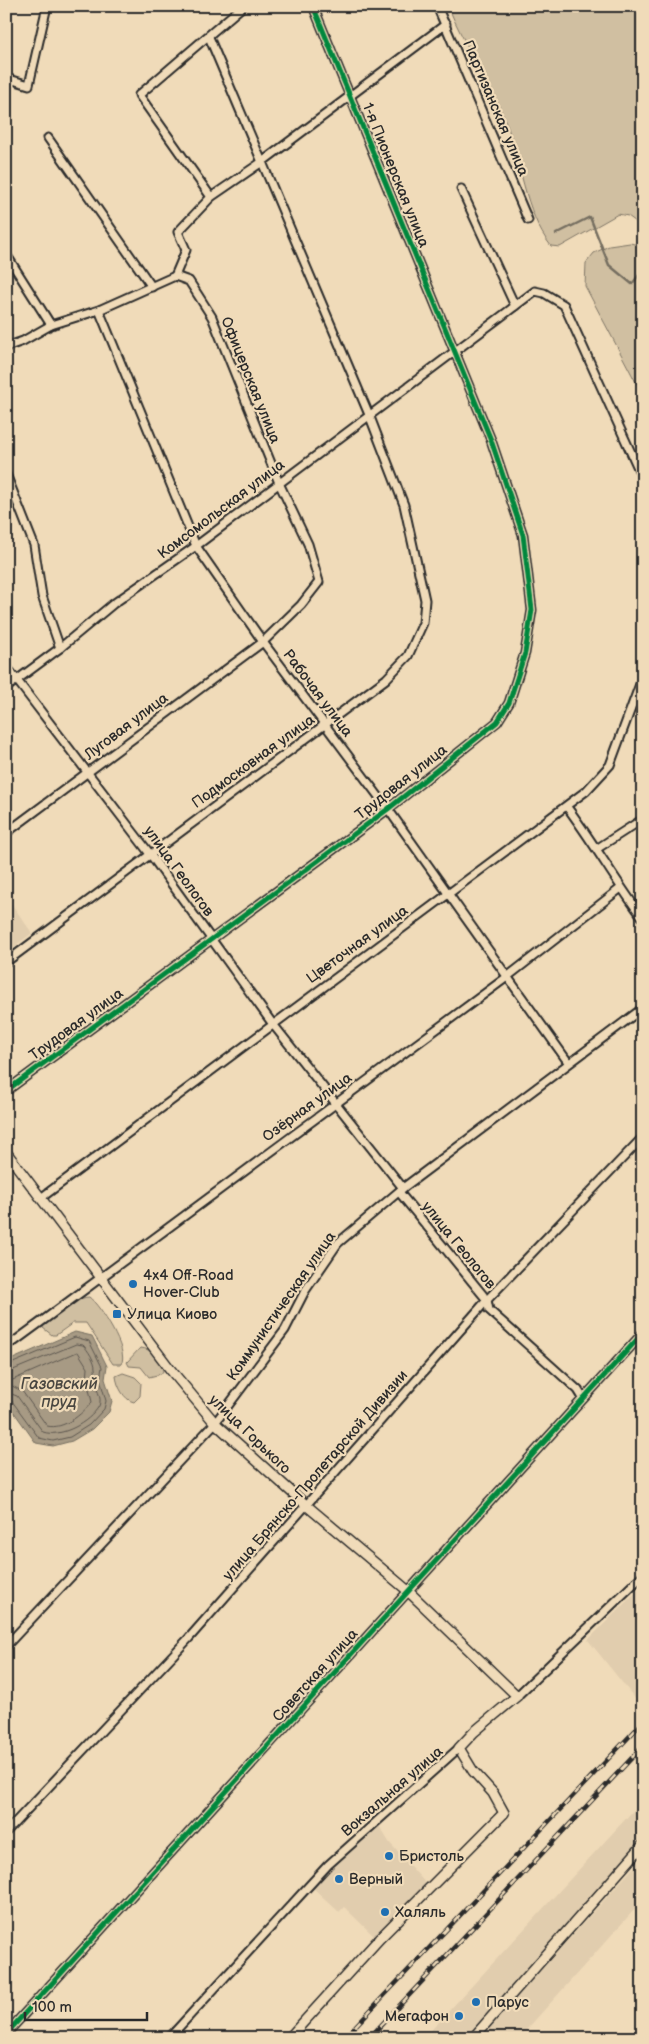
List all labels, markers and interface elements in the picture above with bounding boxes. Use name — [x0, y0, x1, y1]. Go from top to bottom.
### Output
street label: Партизанская улица — [458, 37, 533, 179]
street label: 1-я Пионерская улица — [358, 100, 433, 250]
street label: Офицерская улица — [216, 314, 285, 447]
street label: Комсомольская улица — [154, 455, 289, 563]
street label: Рабочая улица — [278, 646, 357, 741]
street label: Луговая улица — [80, 689, 172, 765]
street label: Подмосковная улица — [188, 710, 319, 812]
street label: Трудовая улица — [351, 740, 451, 824]
street label: улица Геологов — [139, 822, 218, 920]
street label: Цветочная улица — [303, 901, 412, 988]
street label: Трудовая улица — [26, 984, 127, 1065]
street label: Озёрная улица — [259, 1069, 356, 1146]
street label: улица Геологов — [417, 1198, 500, 1293]
street label: Коммунистическая улица — [223, 1228, 340, 1385]
place label: 4x4 Off-Road Hover-Club — [143, 1266, 234, 1302]
marker: 4x4 Off-Road Hover-Club — [127, 1278, 139, 1290]
place label: Улица Киово — [127, 1305, 217, 1324]
marker: Улица Киово — [111, 1308, 123, 1320]
street label: улица Брянско-Пролетарской Дивизии — [219, 1366, 412, 1584]
water label: Газовский пруд — [20, 1375, 98, 1412]
street label: улица Горького — [205, 1391, 295, 1478]
street label: Советская улица — [269, 1625, 362, 1726]
street label: Вокзальная улица — [338, 1742, 447, 1841]
place label: Бристоль — [399, 1847, 464, 1866]
marker: Бристоль — [383, 1850, 395, 1862]
place label: Верный — [349, 1870, 403, 1889]
marker: Верный — [333, 1873, 345, 1885]
place label: Халяль — [395, 1903, 446, 1922]
marker: Халяль — [379, 1906, 391, 1918]
scale bar — [25, 1989, 148, 2021]
place label: Парус — [486, 1993, 529, 2012]
marker: Парус — [470, 1996, 482, 2008]
text: 100 m — [32, 1998, 72, 2017]
place label: Мегафон — [385, 2007, 449, 2026]
marker: Мегафон — [453, 2010, 465, 2022]

